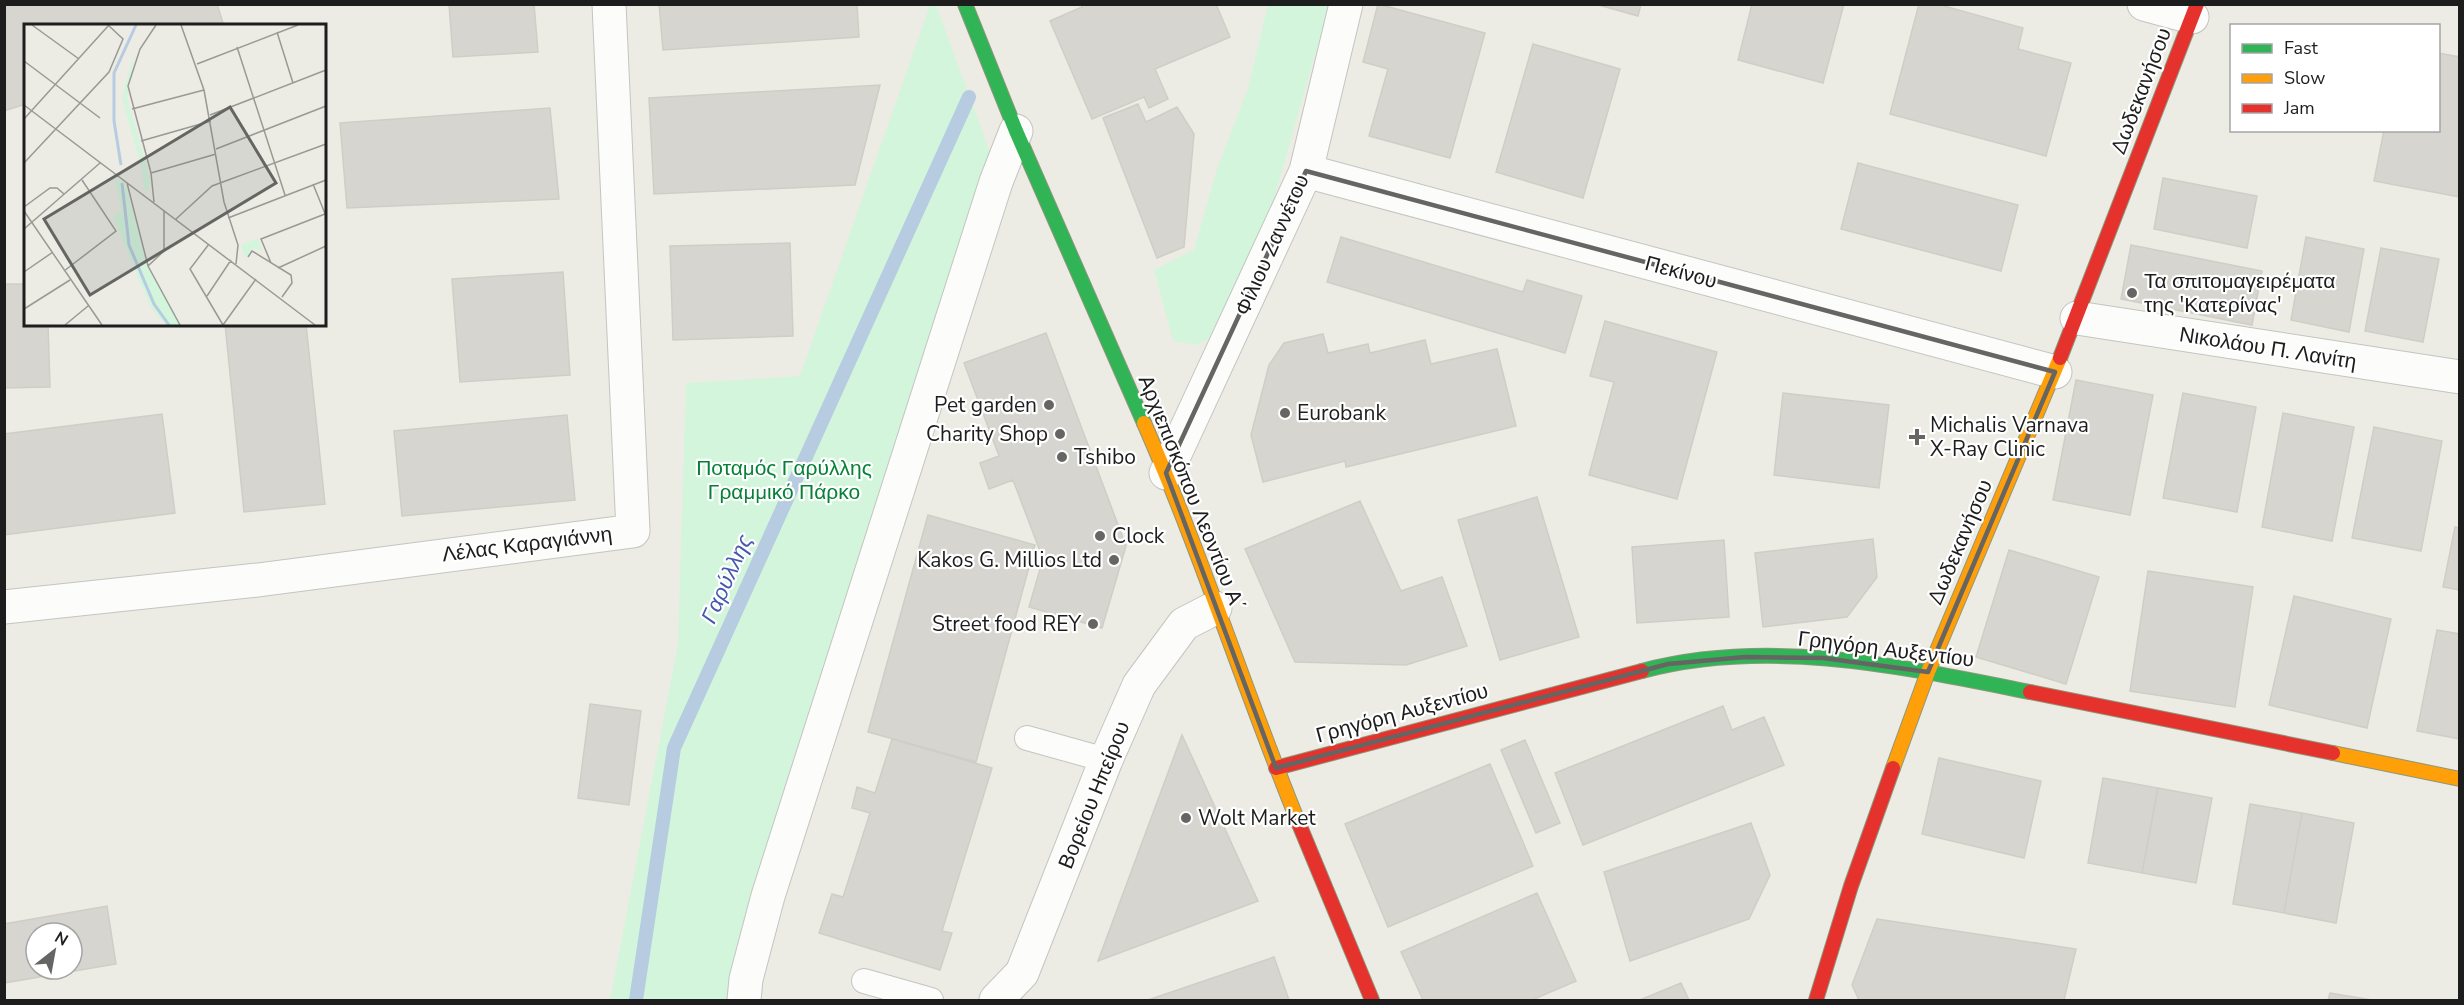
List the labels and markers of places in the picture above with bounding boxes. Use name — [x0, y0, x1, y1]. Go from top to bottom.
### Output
place label: Τα σπιτομαγειρέματα της 'Κατερίνας' — [2144, 267, 2336, 319]
marker: Τα σπιτομαγειρέματα της 'Κατερίνας' — [2125, 286, 2139, 300]
place label: Pet garden — [934, 391, 1037, 419]
marker: Pet garden — [1042, 398, 1056, 412]
place label: Eurobank — [1297, 399, 1386, 427]
marker: Eurobank — [1278, 406, 1292, 420]
place label: Michalis Varnava X-Ray Clinic — [1930, 411, 2089, 463]
place label: Charity Shop — [926, 420, 1048, 448]
marker: Charity Shop — [1053, 427, 1067, 441]
marker: Michalis Varnava X-Ray Clinic — [1908, 428, 1926, 446]
place label: Tshibo — [1074, 443, 1136, 471]
marker: Tshibo — [1055, 450, 1069, 464]
place label: Clock — [1112, 522, 1165, 550]
marker: Clock — [1093, 529, 1107, 543]
place label: Kakos G. Millios Ltd — [917, 546, 1102, 574]
marker: Kakos G. Millios Ltd — [1107, 553, 1121, 567]
place label: Street food REY — [932, 610, 1081, 638]
marker: Street food REY — [1086, 617, 1100, 631]
place label: Wolt Market — [1198, 804, 1316, 832]
marker: Wolt Market — [1179, 811, 1193, 825]

